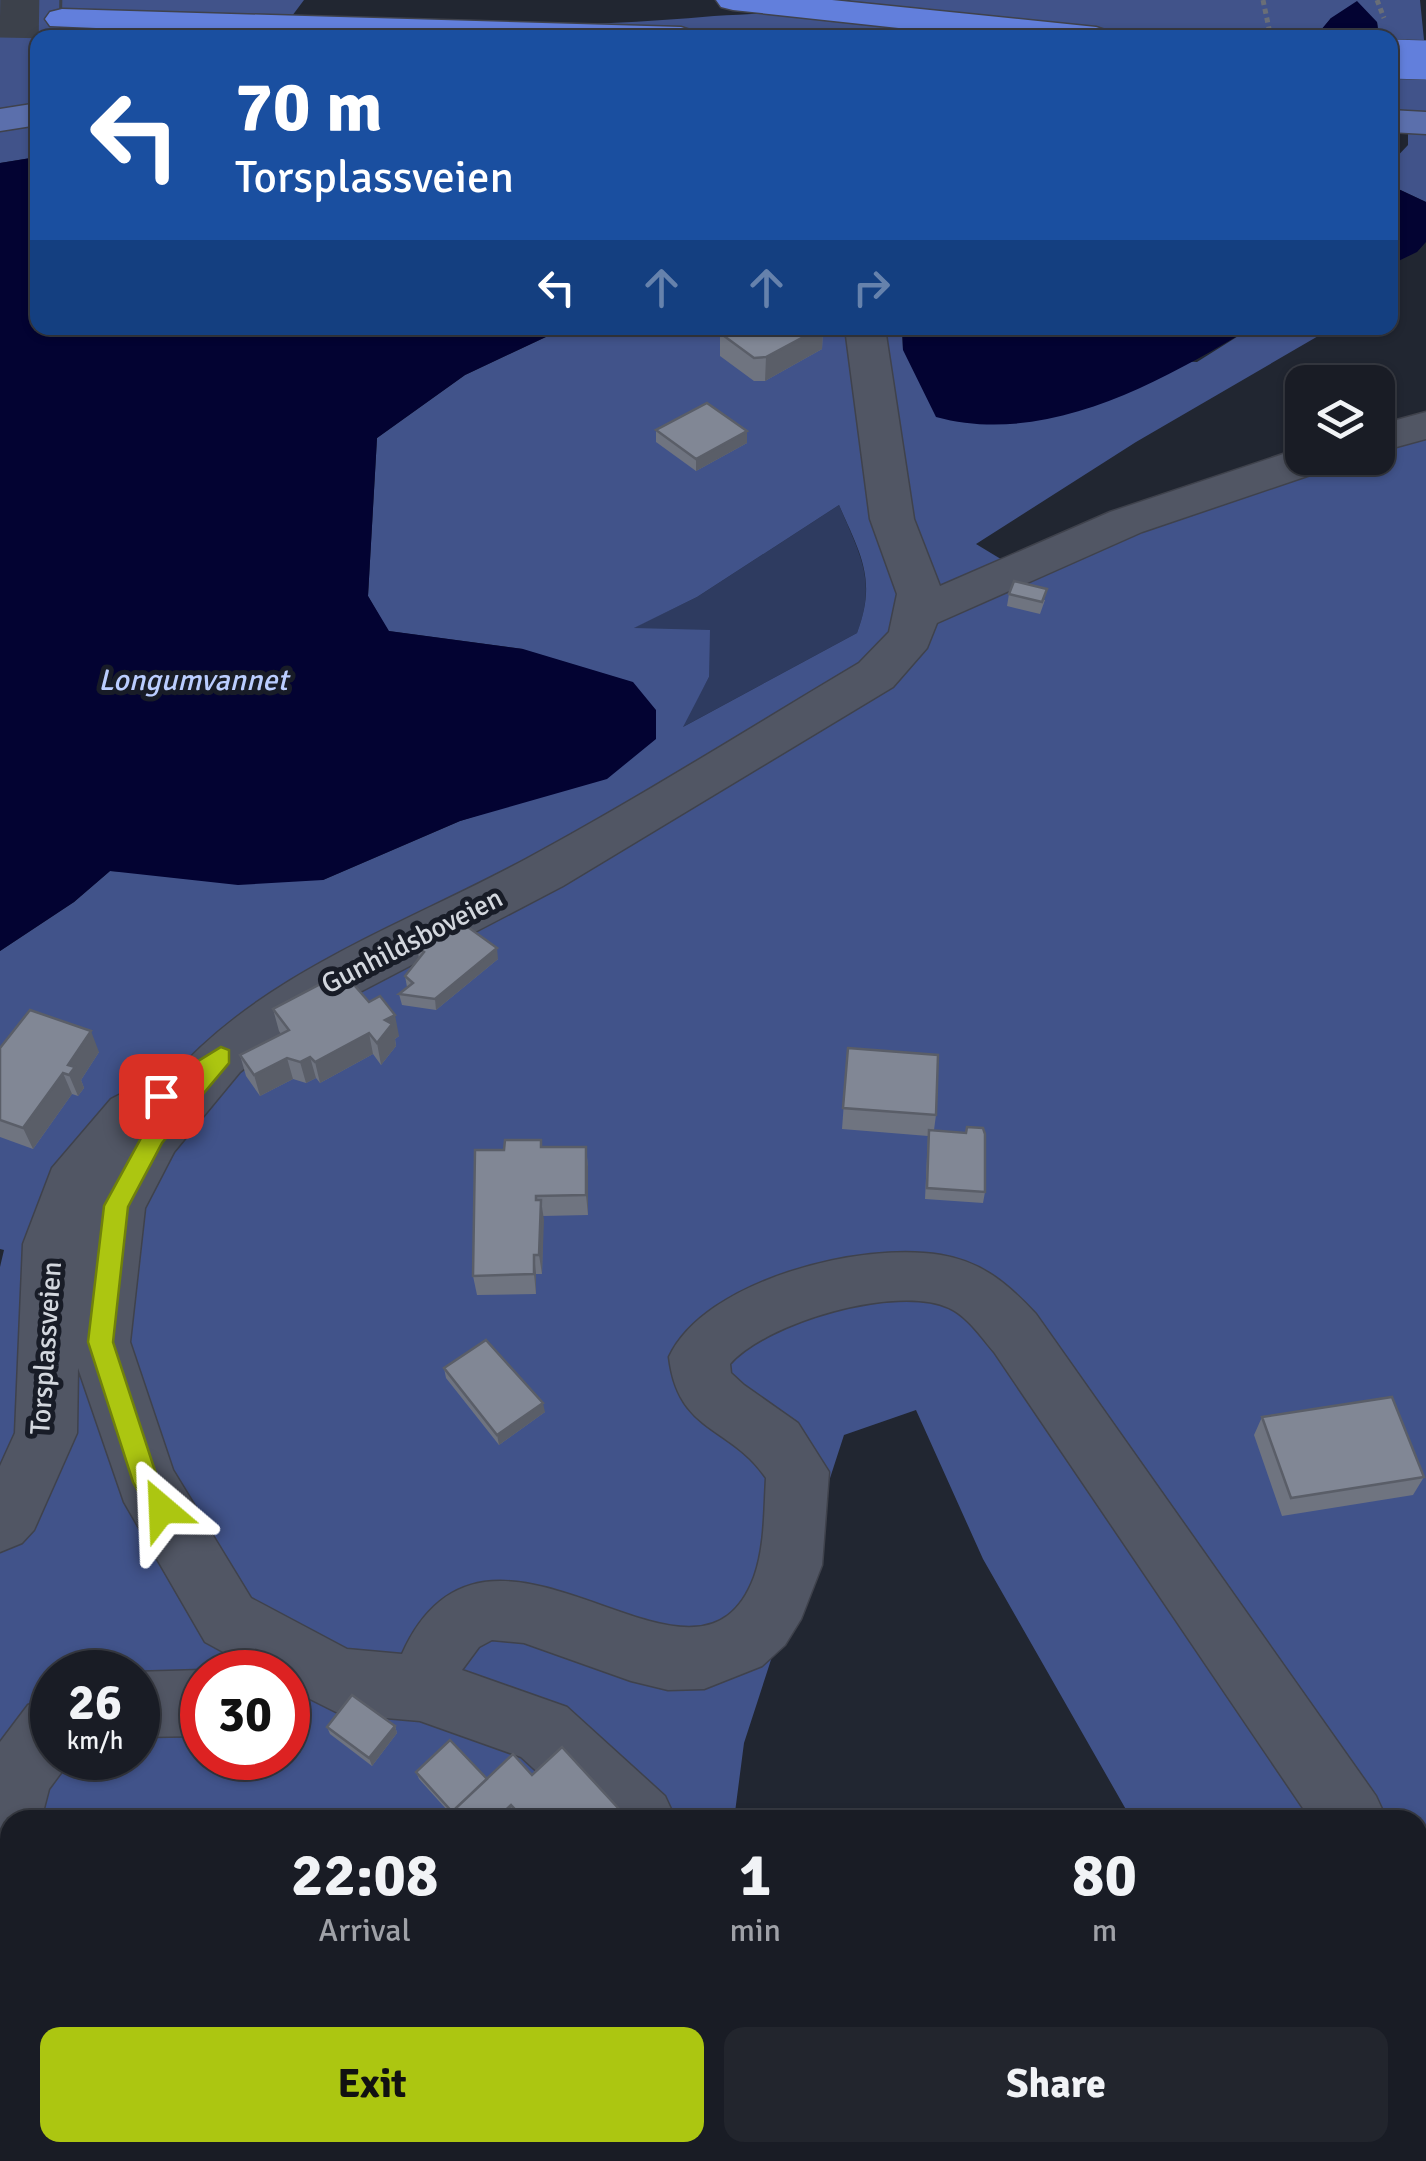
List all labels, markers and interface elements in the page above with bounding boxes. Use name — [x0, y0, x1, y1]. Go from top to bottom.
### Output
text: 70 m — [235, 64, 383, 150]
icon: left — [70, 70, 200, 200]
text: Torsplassveien — [235, 150, 514, 205]
icon: left — [529, 260, 584, 315]
icon: ahead — [634, 260, 689, 315]
icon: ahead — [739, 260, 794, 315]
icon: right — [844, 260, 899, 315]
map controls — [1285, 365, 1395, 475]
button: layers — [1285, 365, 1395, 475]
water label: Longumvannet — [98, 662, 291, 699]
street label: Gunhildsboveien — [316, 881, 508, 1001]
pin — [119, 1054, 204, 1139]
icon: arrive — [134, 1069, 189, 1124]
street label: Torsplassveien — [23, 1260, 69, 1436]
position arrow — [110, 1457, 214, 1561]
speed limit sign: 30 — [180, 1650, 310, 1780]
text: 26 — [68, 1672, 122, 1734]
text: km/h — [67, 1725, 123, 1756]
text: 22:08 — [291, 1839, 438, 1913]
text: 1 — [739, 1839, 771, 1913]
text: 80 — [1072, 1839, 1137, 1913]
text: Arrival — [319, 1911, 411, 1950]
text: min — [729, 1911, 781, 1950]
text: m — [1092, 1911, 1117, 1950]
button: Exit — [40, 2027, 704, 2142]
button: Share — [724, 2027, 1388, 2142]

